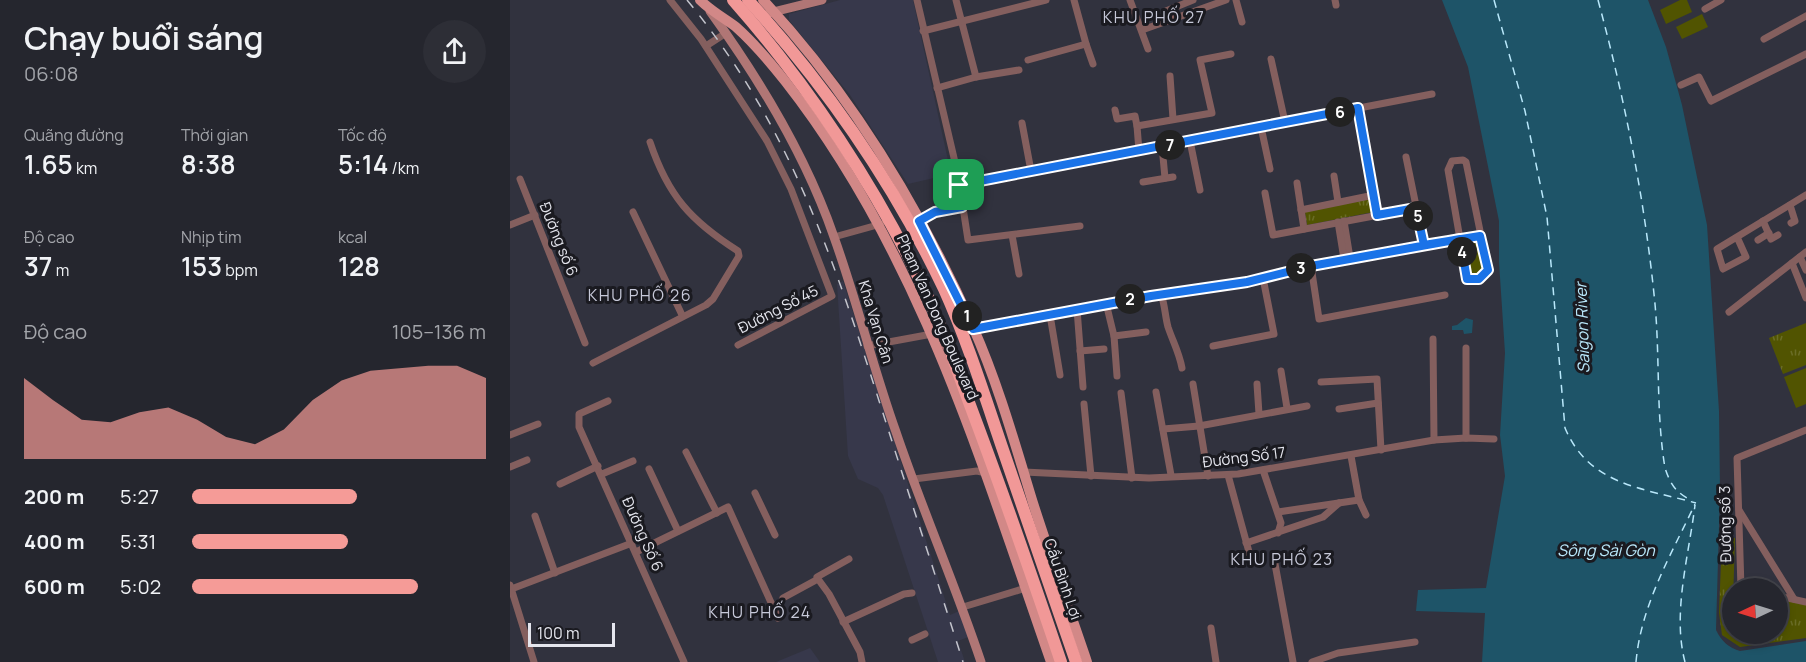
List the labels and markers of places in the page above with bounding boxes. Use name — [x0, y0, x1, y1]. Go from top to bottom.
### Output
pin: 6 — [1325, 97, 1355, 127]
pin: 7 — [1155, 130, 1185, 160]
pin — [933, 159, 984, 210]
pin: 5 — [1403, 201, 1433, 231]
pin: 4 — [1447, 237, 1477, 267]
pin: 3 — [1286, 253, 1316, 283]
pin: 2 — [1115, 284, 1145, 314]
pin: 1 — [952, 301, 982, 331]

